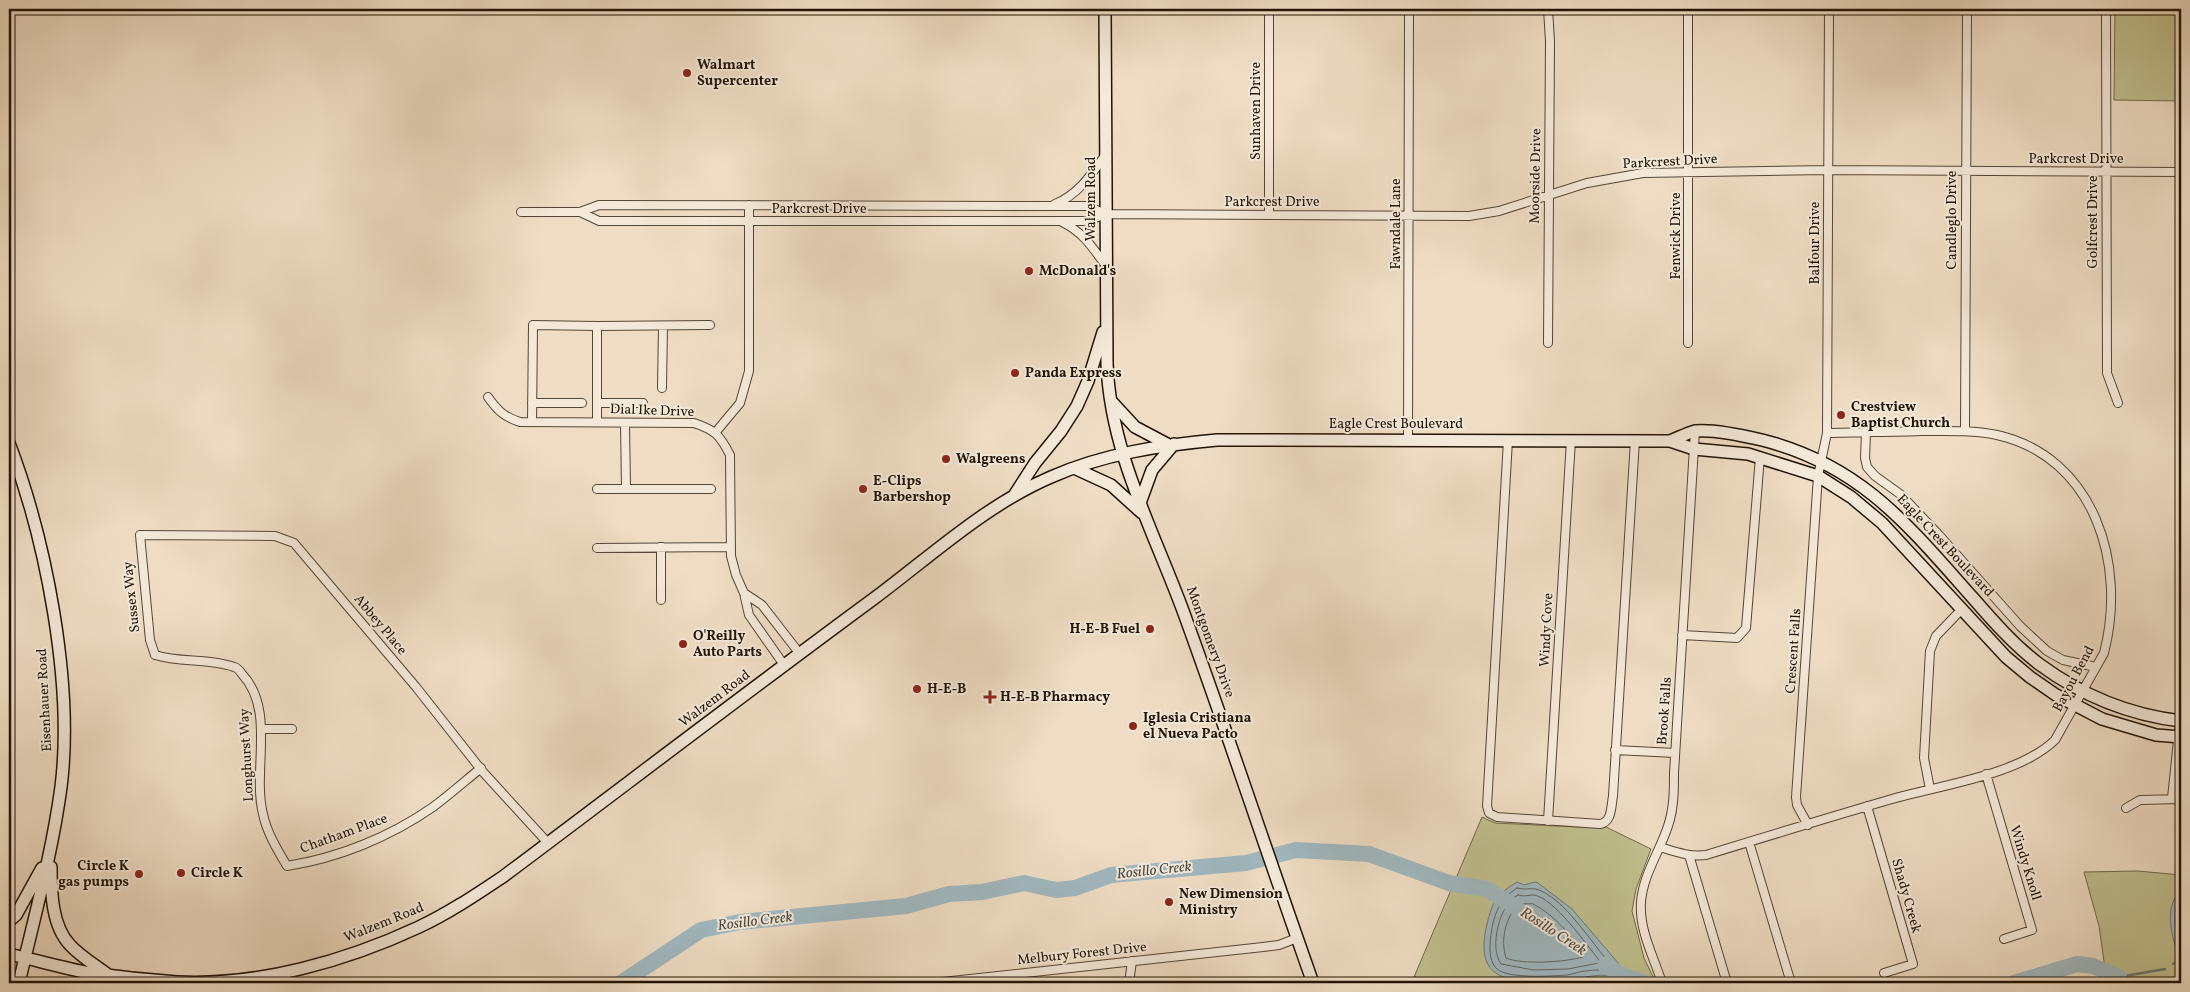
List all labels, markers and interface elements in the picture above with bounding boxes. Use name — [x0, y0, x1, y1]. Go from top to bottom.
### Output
place label: Walmart Supercenter — [697, 56, 778, 91]
street label: Sunhaven Drive — [1247, 62, 1266, 160]
marker: Walmart Supercenter — [681, 67, 693, 79]
street label: Moorside Drive — [1526, 128, 1546, 224]
street label: Parkcrest Drive — [1622, 150, 1718, 174]
street label: Parkcrest Drive — [2028, 150, 2124, 169]
street label: Walzem Road — [1082, 157, 1101, 241]
street label: Candleglo Drive — [1943, 170, 1962, 269]
street label: Golfcrest Drive — [2084, 175, 2103, 269]
street label: Fawndale Lane — [1387, 178, 1406, 270]
street label: Fenwick Drive — [1667, 192, 1686, 280]
street label: Parkcrest Drive — [1224, 193, 1320, 212]
street label: Parkcrest Drive — [771, 200, 867, 219]
street label: Balfour Drive — [1806, 201, 1825, 284]
place label: McDonald's — [1039, 262, 1116, 281]
marker: McDonald's — [1023, 265, 1035, 277]
place label: Panda Express — [1025, 364, 1122, 383]
marker: Panda Express — [1009, 367, 1021, 379]
place label: Crestview Baptist Church — [1851, 398, 1950, 433]
street label: Dial Ike Drive — [609, 400, 695, 422]
marker: Crestview Baptist Church — [1835, 409, 1847, 421]
street label: Eagle Crest Boulevard — [1329, 415, 1463, 434]
place label: Walgreens — [956, 450, 1026, 469]
marker: Walgreens — [940, 453, 952, 465]
place label: E-Clips Barbershop — [873, 472, 951, 507]
marker: E-Clips Barbershop — [857, 483, 869, 495]
street label: Eagle Crest Boulevard — [1892, 490, 1998, 602]
street label: Sussex Way — [119, 560, 145, 633]
street label: Montgomery Drive — [1181, 584, 1239, 701]
street label: Abbey Place — [349, 591, 411, 660]
street label: Windy Cove — [1536, 592, 1558, 668]
street label: Crescent Falls — [1782, 608, 1806, 694]
place label: H-E-B Fuel — [1070, 620, 1140, 639]
marker: H-E-B Fuel — [1144, 623, 1156, 635]
place label: O'Reilly Auto Parts — [693, 627, 762, 662]
marker: O'Reilly Auto Parts — [677, 638, 689, 650]
street label: Bayou Bend — [2049, 642, 2099, 715]
street label: Eisenhauer Road — [33, 648, 57, 752]
street label: Walzem Road — [675, 666, 755, 732]
street label: Brook Falls — [1653, 676, 1677, 746]
place label: H-E-B — [927, 680, 966, 699]
marker: H-E-B — [911, 683, 923, 695]
place label: H-E-B Pharmacy — [1000, 688, 1110, 707]
marker: H-E-B Pharmacy — [984, 691, 996, 703]
street label: Longhurst Way — [235, 707, 259, 802]
place label: Iglesia Cristiana el Nueva Pacto — [1143, 709, 1252, 744]
marker: Iglesia Cristiana el Nueva Pacto — [1127, 720, 1139, 732]
street label: Chatham Place — [298, 809, 391, 859]
street label: Windy Knoll — [2005, 823, 2045, 903]
street label: Shady Creek — [1886, 856, 1926, 936]
place label: Circle K gas pumps — [58, 857, 129, 892]
water label: Rosillo Creek — [1115, 857, 1193, 885]
place label: Circle K — [191, 864, 243, 883]
marker: Circle K — [175, 867, 187, 879]
marker: Circle K gas pumps — [133, 868, 145, 880]
place label: New Dimension Ministry — [1179, 885, 1283, 920]
marker: New Dimension Ministry — [1163, 896, 1175, 908]
street label: Walzem Road — [341, 898, 427, 948]
water label: Rosillo Creek — [1516, 903, 1590, 961]
water label: Rosillo Creek — [716, 907, 794, 937]
street label: Melbury Forest Drive — [1016, 938, 1148, 970]

